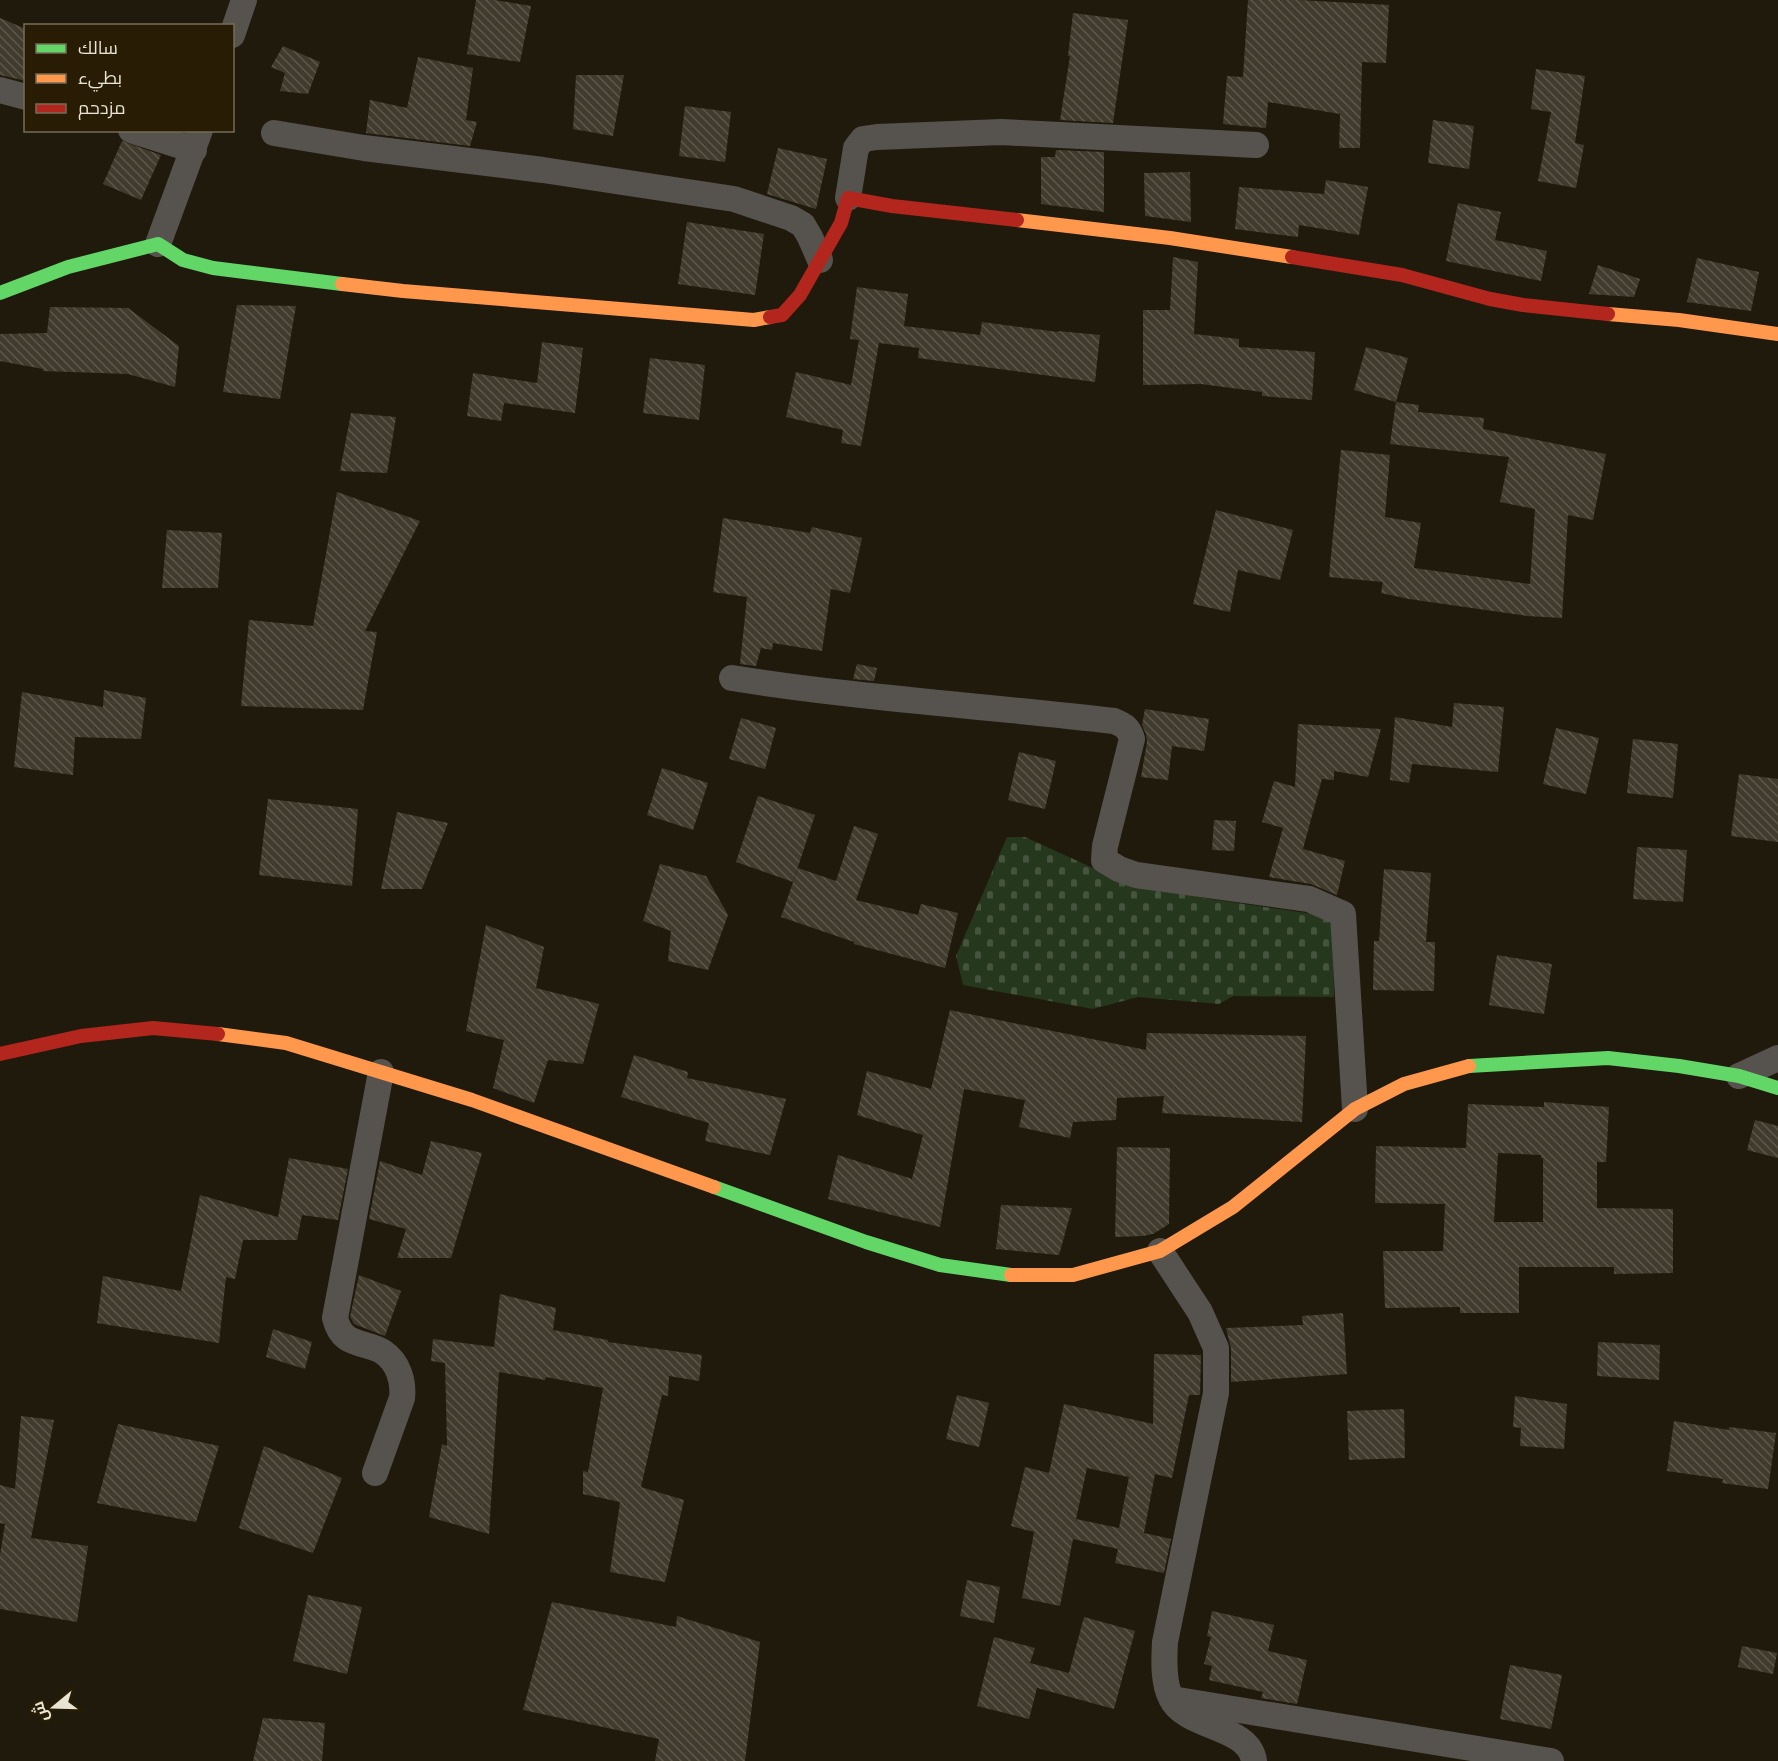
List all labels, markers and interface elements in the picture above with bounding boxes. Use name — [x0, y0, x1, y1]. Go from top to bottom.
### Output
legend — [24, 24, 234, 132]
text: سالك — [78, 38, 118, 61]
text: بطيء — [78, 68, 122, 92]
text: مزدحم — [78, 98, 126, 121]
north arrow — [24, 1677, 84, 1737]
text: ش — [29, 1698, 55, 1724]

